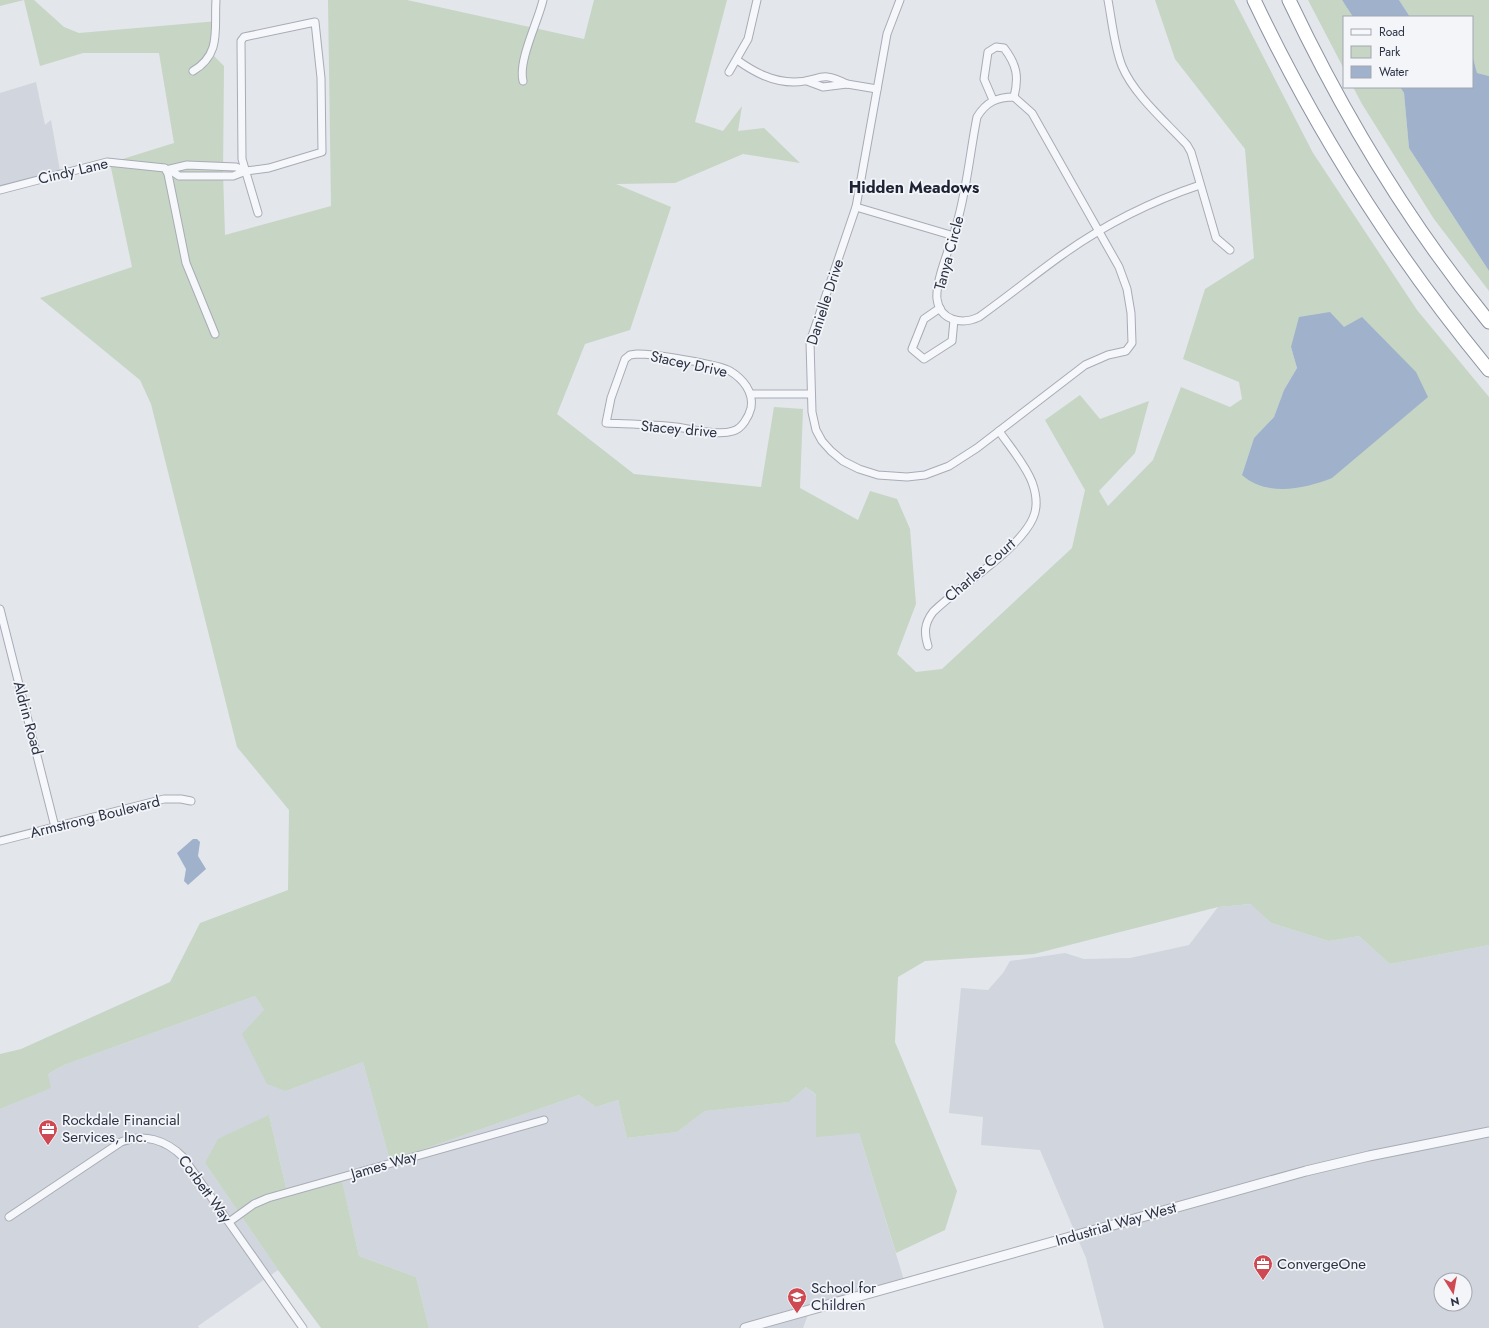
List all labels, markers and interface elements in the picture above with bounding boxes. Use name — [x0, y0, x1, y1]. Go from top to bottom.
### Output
legend — [1343, 16, 1473, 88]
text: Road — [1379, 23, 1405, 41]
text: Park — [1379, 43, 1401, 61]
text: Water — [1379, 63, 1410, 81]
street label: Cindy Lane — [36, 152, 110, 190]
district label: Hidden Meadows — [849, 176, 979, 199]
street label: Tanya Circle — [929, 213, 970, 293]
street label: Danielle Drive — [801, 256, 849, 348]
street label: Stacey Drive — [648, 345, 730, 383]
street label: Stacey drive — [640, 415, 718, 443]
street label: Charles Court — [940, 533, 1020, 607]
street label: Aldrin Road — [8, 679, 48, 757]
street label: Armstrong Boulevard — [28, 790, 162, 844]
place label: Rockdale Financial Services, Inc. — [62, 1109, 180, 1148]
office icon: Rockdale Financial Services, Inc. — [37, 1118, 59, 1146]
street label: James Way — [346, 1145, 420, 1185]
street label: Corbett Way — [173, 1151, 237, 1228]
street label: Industrial Way West — [1053, 1196, 1179, 1252]
office icon: ConvergeOne — [1252, 1253, 1274, 1281]
place label: ConvergeOne — [1277, 1253, 1366, 1275]
north arrow — [1433, 1272, 1473, 1312]
place label: School for Children — [811, 1277, 877, 1316]
school or university icon: School for Children — [786, 1286, 808, 1314]
text: N — [1449, 1293, 1461, 1311]

